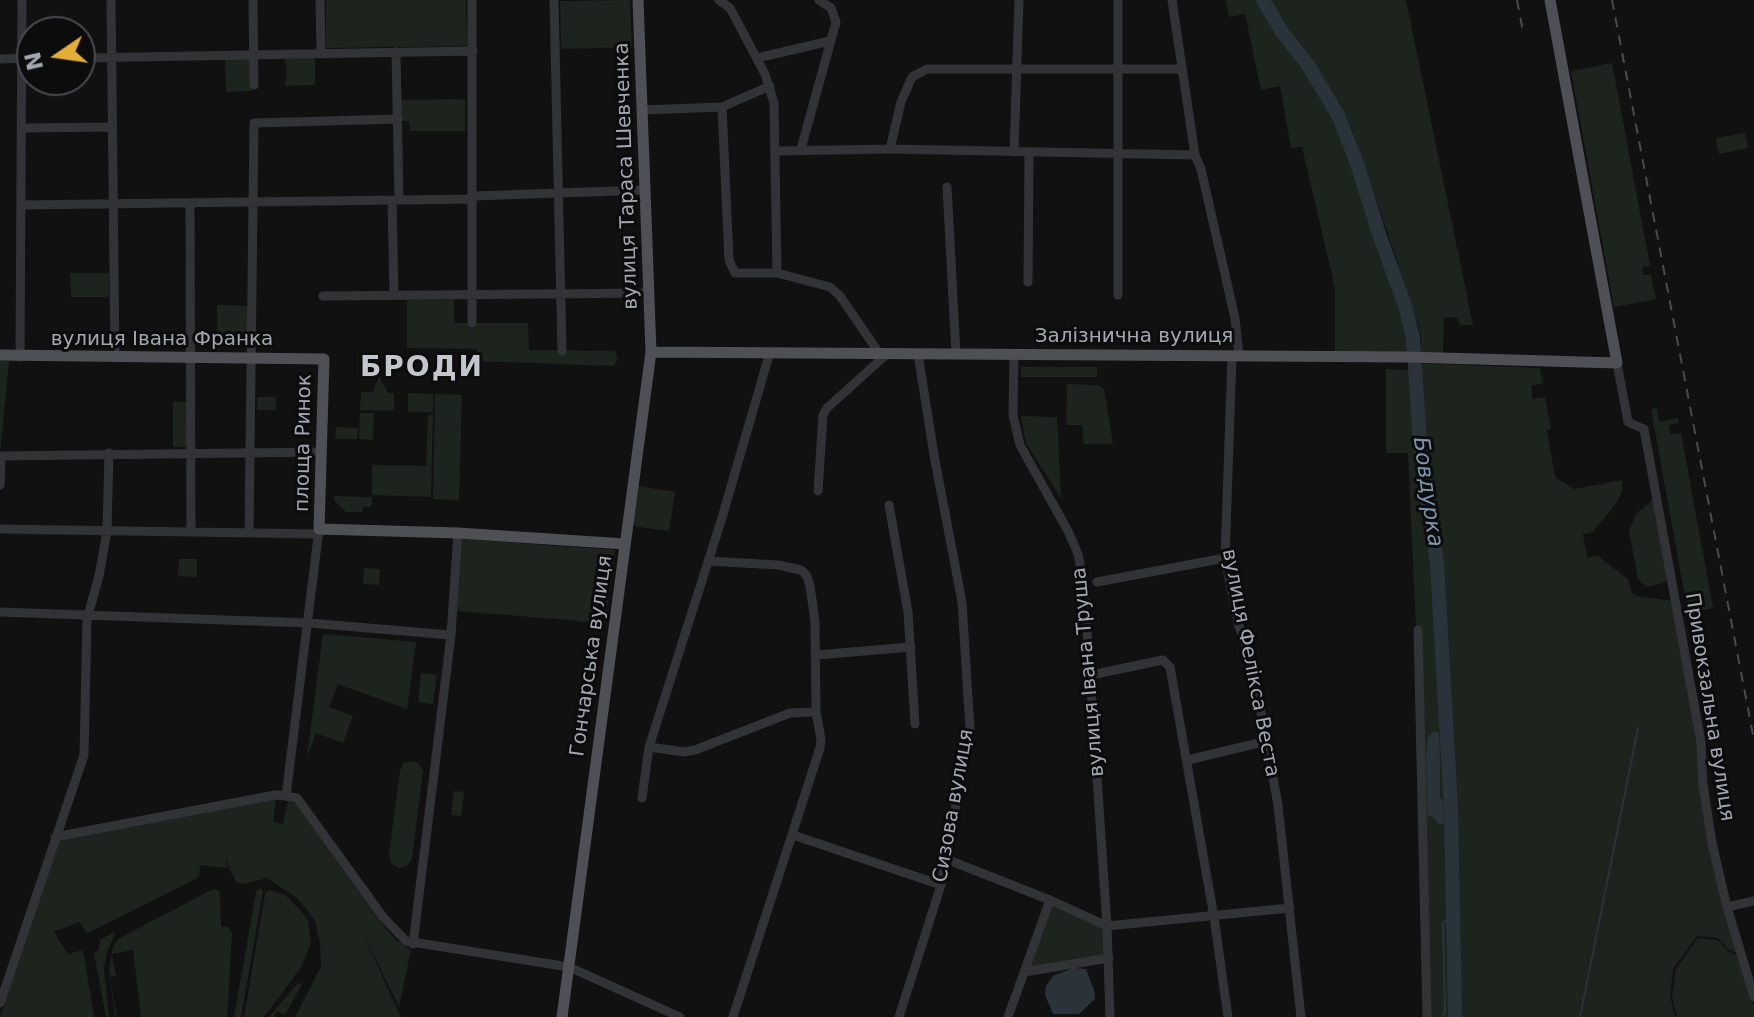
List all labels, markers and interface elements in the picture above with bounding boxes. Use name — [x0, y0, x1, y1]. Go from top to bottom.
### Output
north arrow — [16, 16, 96, 96]
street label: вулиця Тараса Шевченка — [610, 42, 644, 310]
text: N — [20, 49, 48, 73]
street label: Залізнична вулиця — [1035, 325, 1233, 349]
street label: вулиця Івана Франка — [51, 328, 273, 352]
district label: БРОДИ — [360, 352, 484, 386]
street label: площа Ринок — [291, 374, 317, 512]
water label: Бовдурка — [1406, 435, 1448, 549]
street label: вулиця Фелікса Веста — [1216, 547, 1284, 779]
street label: Гончарська вулиця — [566, 554, 618, 758]
street label: вулиця Івана Труша — [1068, 566, 1110, 778]
street label: Привокзальна вулиця — [1679, 591, 1739, 823]
street label: Сизова вулиця — [929, 727, 979, 885]

